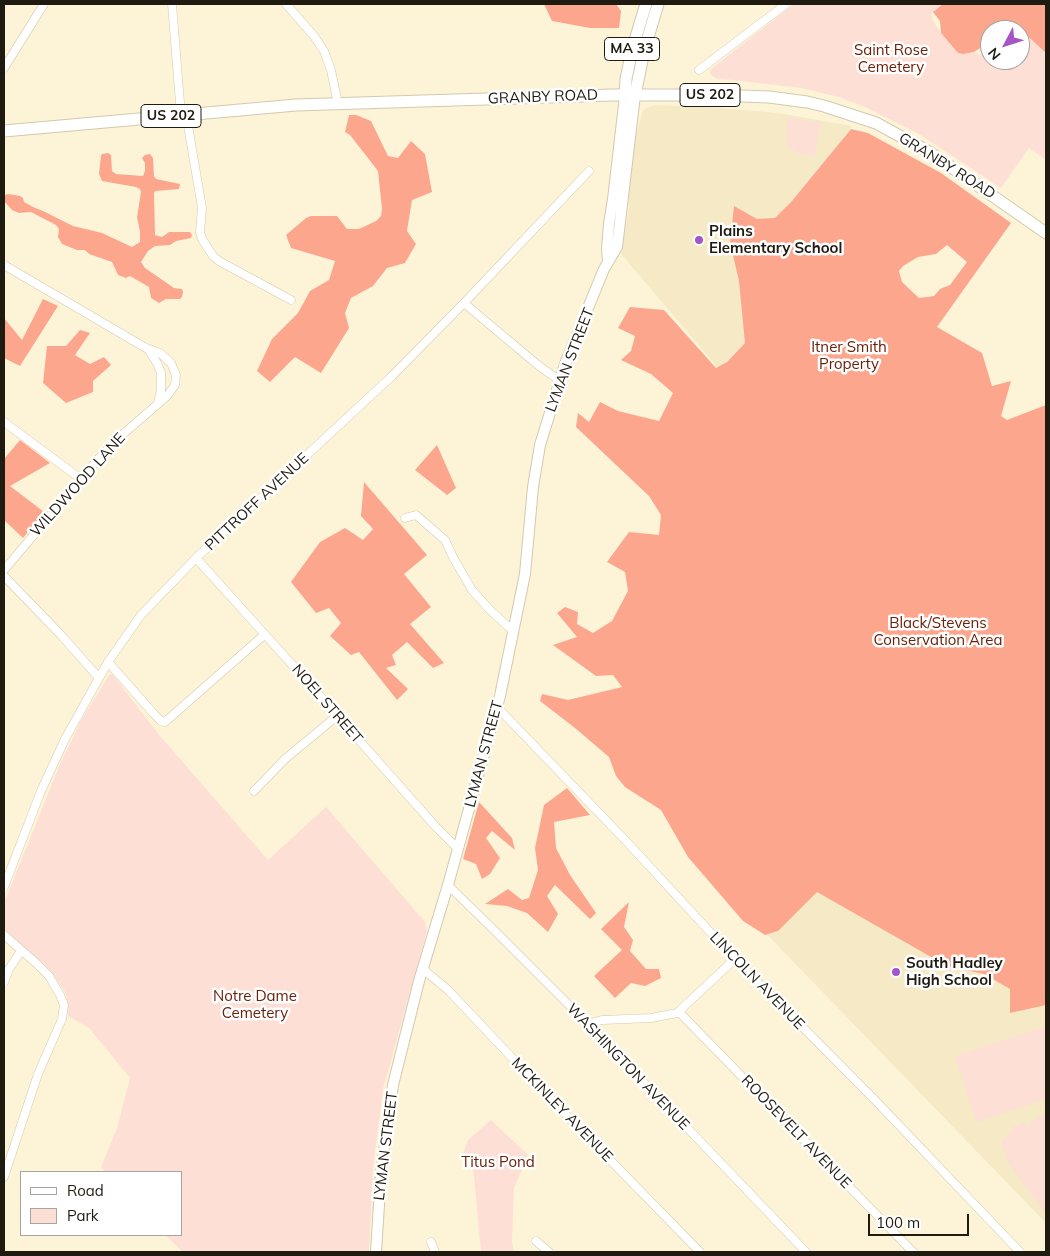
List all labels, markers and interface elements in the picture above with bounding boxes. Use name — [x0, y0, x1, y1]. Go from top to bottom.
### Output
north arrow — [980, 20, 1030, 70]
road number: MA 33 — [604, 38, 660, 61]
park label: Saint Rose Cemetery — [854, 41, 928, 76]
text: N — [984, 44, 1005, 64]
road number: US 202 — [680, 84, 740, 106]
street label: GRANBY ROAD — [488, 86, 598, 108]
road number: US 202 — [141, 104, 201, 128]
street label: GRANBY ROAD — [895, 129, 999, 203]
place label: Plains Elementary School — [709, 222, 842, 257]
marker: Plains Elementary School — [693, 234, 705, 246]
street label: LYMAN STREET — [542, 306, 598, 414]
park label: Itner Smith Property — [811, 338, 887, 373]
street label: WILDWOOD LANE — [27, 429, 129, 541]
street label: PITTROFF AVENUE — [201, 449, 313, 555]
park label: Black/Stevens Conservation Area — [873, 614, 1003, 649]
street label: NOEL STREET — [288, 661, 366, 747]
street label: LYMAN STREET — [461, 699, 507, 809]
street label: LINCOLN AVENUE — [706, 929, 808, 1033]
place label: South Hadley High School — [906, 954, 1003, 989]
marker: South Hadley High School — [890, 966, 902, 978]
park label: Notre Dame Cemetery — [213, 987, 297, 1022]
street label: WASHINGTON AVENUE — [563, 1000, 693, 1134]
street label: MCKINLEY AVENUE — [508, 1054, 616, 1166]
street label: ROOSEVELT AVENUE — [737, 1072, 855, 1192]
street label: LYMAN STREET — [370, 1090, 402, 1202]
park label: Titus Pond — [461, 1153, 535, 1171]
legend — [20, 1171, 182, 1236]
text: Road — [67, 1181, 104, 1200]
scale bar — [870, 1204, 971, 1236]
text: Park — [67, 1206, 99, 1225]
text: 100 m — [876, 1213, 920, 1232]

